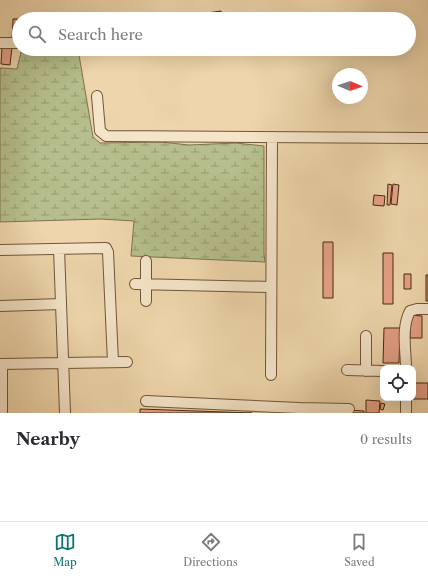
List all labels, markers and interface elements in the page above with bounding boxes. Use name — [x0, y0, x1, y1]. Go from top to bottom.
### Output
search box — [12, 12, 416, 56]
icon: search — [26, 23, 48, 45]
text: Search here — [58, 25, 143, 44]
north arrow — [332, 68, 368, 104]
map controls — [380, 365, 416, 401]
button: locate — [380, 365, 416, 401]
text: Nearby — [16, 429, 80, 449]
text: 0 results — [360, 431, 412, 447]
tab: Map — [53, 531, 77, 569]
tab: Directions — [183, 531, 238, 569]
tab: Saved — [344, 531, 375, 569]

